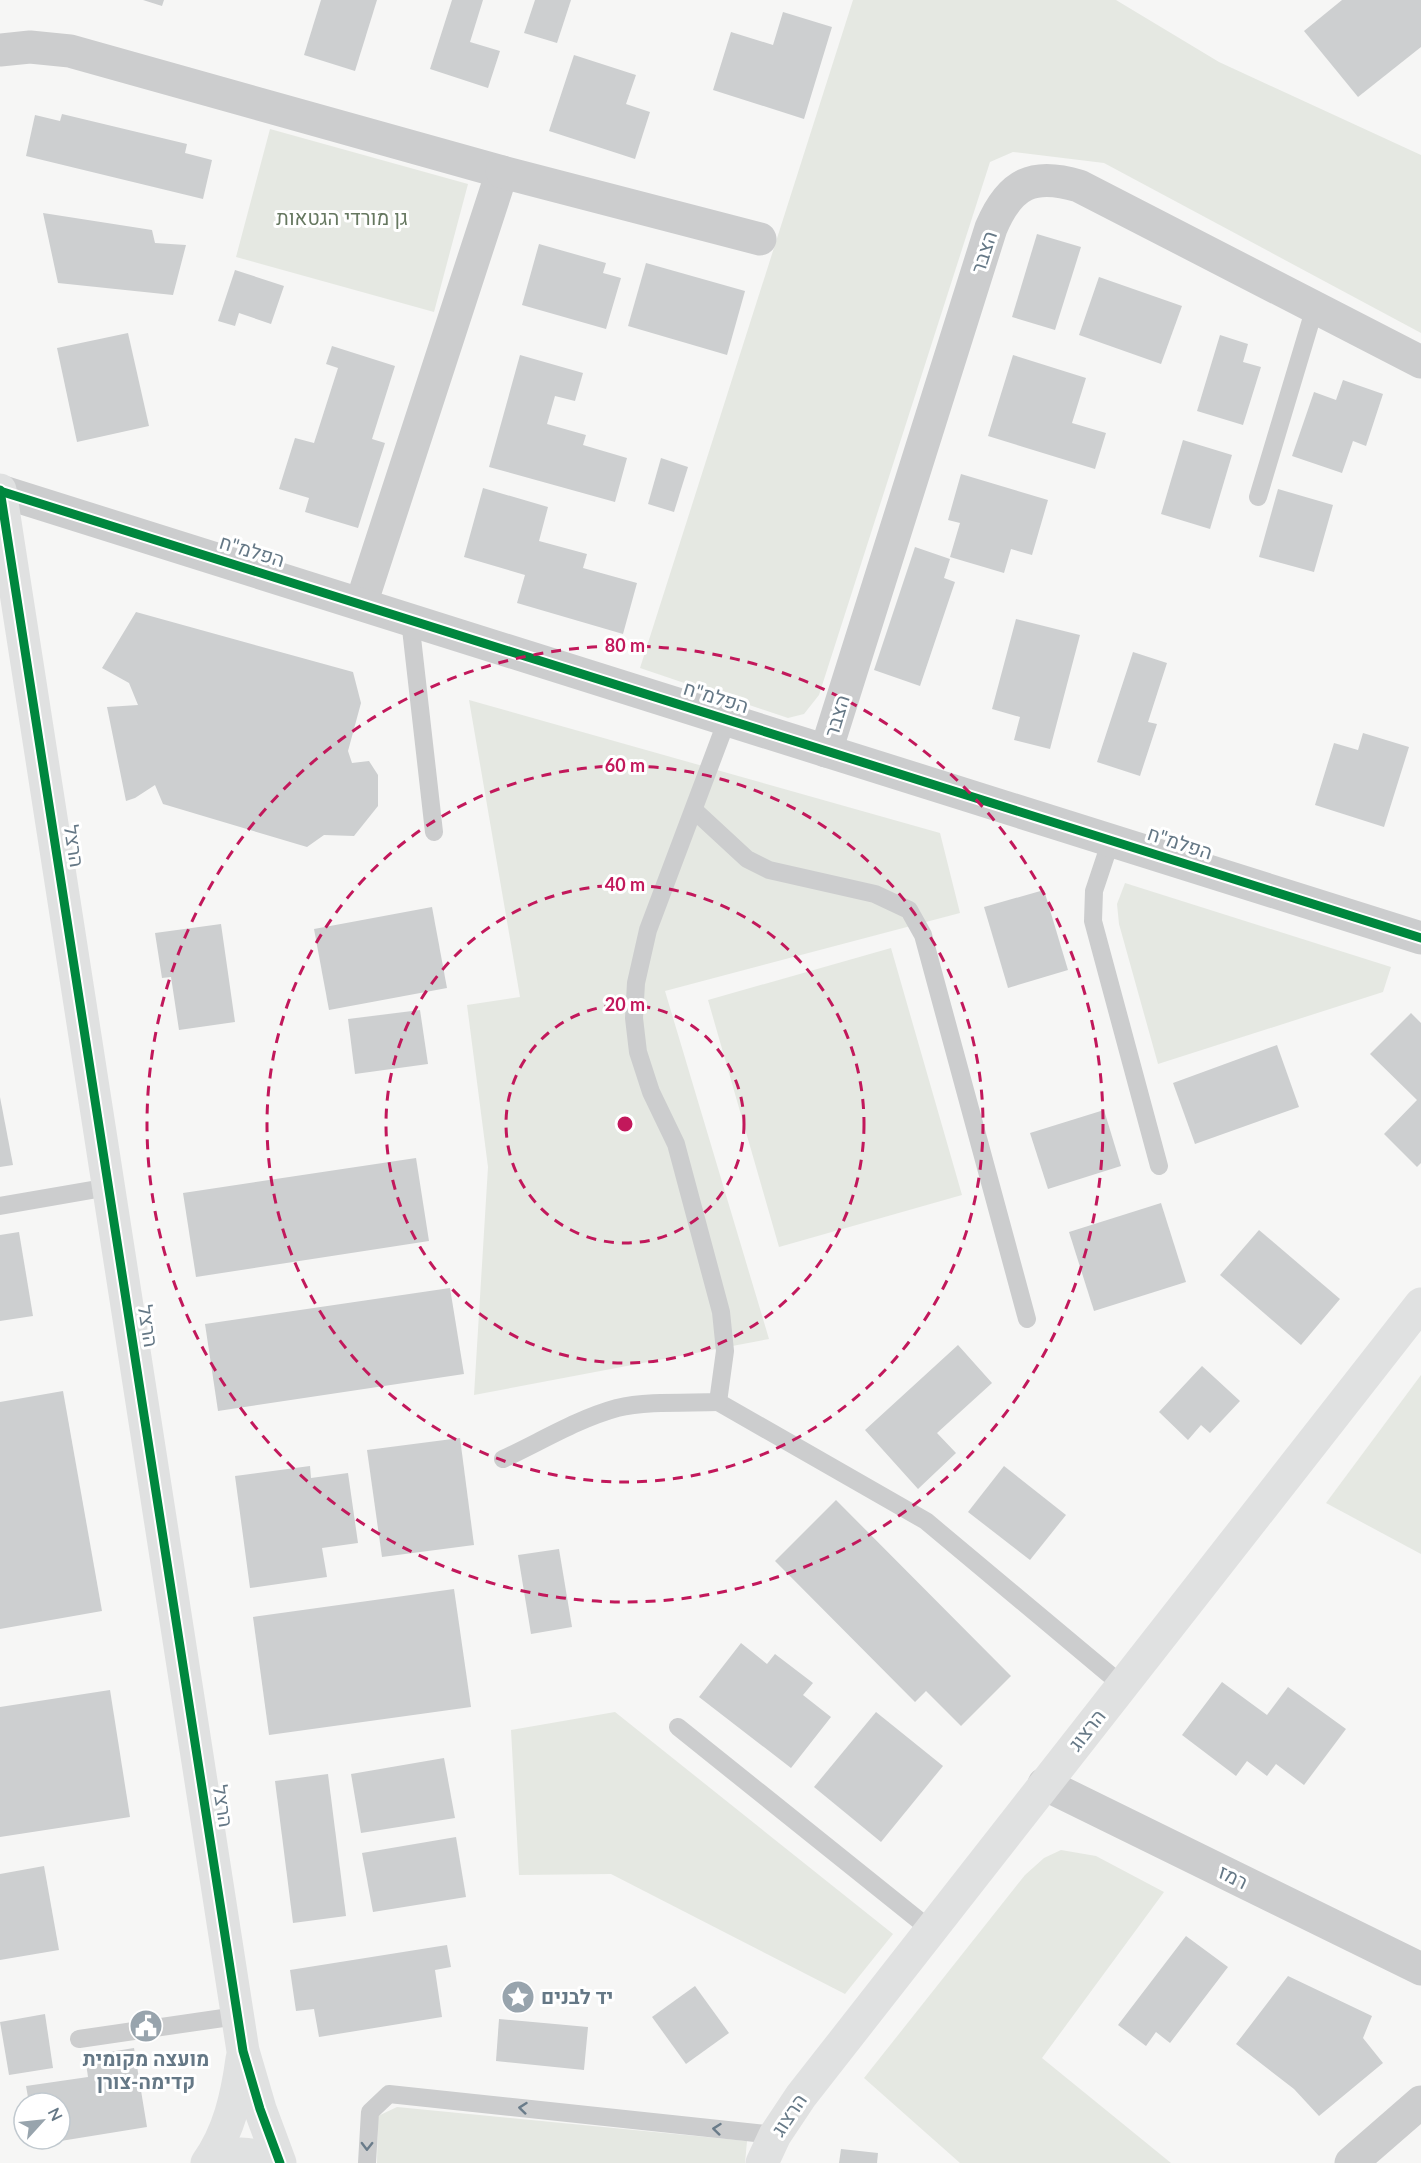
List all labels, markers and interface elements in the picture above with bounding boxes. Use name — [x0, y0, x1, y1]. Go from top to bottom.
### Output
park label: גן מורדי הגטאות — [276, 205, 408, 229]
street label: הצבר — [965, 228, 1001, 276]
street label: הפלמ"ח — [217, 529, 288, 571]
text: 80 m — [605, 634, 645, 656]
street label: הפלמ"ח — [681, 675, 752, 717]
street label: הצבר — [818, 692, 854, 740]
text: 60 m — [605, 754, 645, 776]
street label: הפלמ"ח — [1145, 820, 1216, 864]
street label: הרצל — [60, 823, 90, 869]
text: 40 m — [605, 873, 645, 895]
text: 20 m — [605, 993, 645, 1015]
centre of rings — [615, 1114, 635, 1134]
street label: הרצל — [134, 1303, 164, 1349]
street label: הרצוג — [1063, 1704, 1110, 1755]
street label: הרצל — [209, 1783, 239, 1829]
street label: רמז — [1215, 1859, 1252, 1893]
place icon: יד לבנים — [500, 1979, 536, 2015]
place label: יד לבנים — [541, 1984, 613, 2008]
public building icon: מועצה מקומית קדימה-צורן — [128, 2008, 164, 2044]
place label: מועצה מקומית קדימה-צורן — [83, 2046, 209, 2093]
street label: הרצוג — [765, 2089, 811, 2140]
north arrow — [12, 2091, 72, 2151]
one-way arrow — [518, 2103, 527, 2115]
text: N — [45, 2104, 67, 2124]
one-way arrow — [712, 2123, 721, 2136]
one-way arrow — [361, 2142, 373, 2151]

